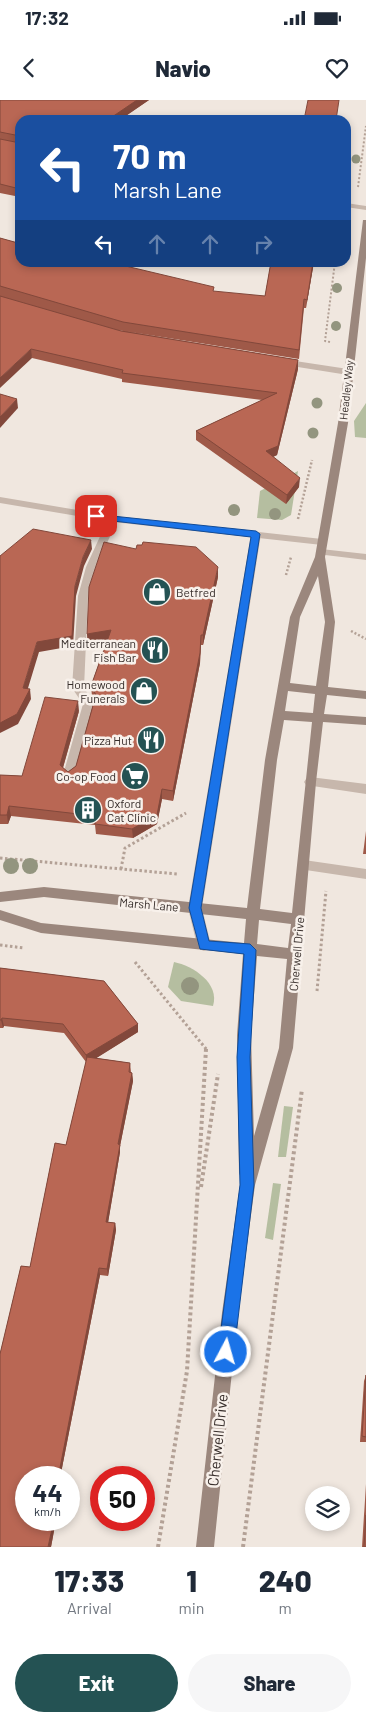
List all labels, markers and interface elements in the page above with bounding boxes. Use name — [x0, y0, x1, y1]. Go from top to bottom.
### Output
text: 17:32 — [25, 6, 69, 29]
icon: back — [15, 54, 43, 82]
icon: heart — [323, 54, 351, 82]
text: Navio — [155, 55, 211, 81]
text: 70 m — [113, 134, 187, 176]
icon: left — [30, 135, 95, 200]
text: Marsh Lane — [113, 176, 222, 202]
icon: left — [90, 230, 118, 258]
icon: ahead — [143, 230, 171, 258]
icon: ahead — [196, 230, 224, 258]
icon: right — [249, 230, 277, 258]
street label: Headley Way — [336, 360, 356, 420]
pin — [75, 495, 117, 537]
icon: arrive — [82, 502, 110, 530]
shop icon: Betfred — [142, 577, 172, 607]
place label: Betfred — [176, 585, 216, 599]
restaurant icon: Mediterranean Fish Bar — [140, 635, 170, 665]
place label: Mediterranean Fish Bar — [61, 636, 137, 664]
shop icon: Homewood Funerals — [129, 676, 159, 706]
place label: Homewood Funerals — [66, 677, 125, 705]
restaurant icon: Pizza Hut — [136, 725, 166, 755]
place label: Pizza Hut — [84, 733, 132, 747]
supermarket icon: Co-op Food — [120, 761, 150, 791]
place label: Co-op Food — [56, 769, 116, 783]
building icon: Oxford Cat Clinic — [73, 795, 103, 825]
place label: Oxford Cat Clinic — [107, 796, 156, 824]
street label: Marsh Lane — [119, 894, 179, 914]
street label: Cherwell Drive — [286, 916, 306, 992]
position arrow — [199, 1325, 251, 1377]
street label: Cherwell Drive — [203, 1393, 231, 1487]
speed limit sign: 50 — [90, 1466, 155, 1531]
text: 44 — [32, 1477, 63, 1507]
map controls — [305, 1486, 350, 1531]
button: layers — [305, 1486, 350, 1531]
text: km/h — [34, 1504, 61, 1518]
text: 17:33 — [54, 1562, 124, 1598]
text: 1 — [186, 1562, 197, 1598]
text: 240 — [259, 1562, 312, 1598]
text: Arrival — [67, 1598, 112, 1617]
text: min — [179, 1598, 204, 1617]
text: m — [279, 1598, 292, 1617]
button: Exit — [15, 1654, 178, 1712]
button: Share — [188, 1654, 351, 1712]

